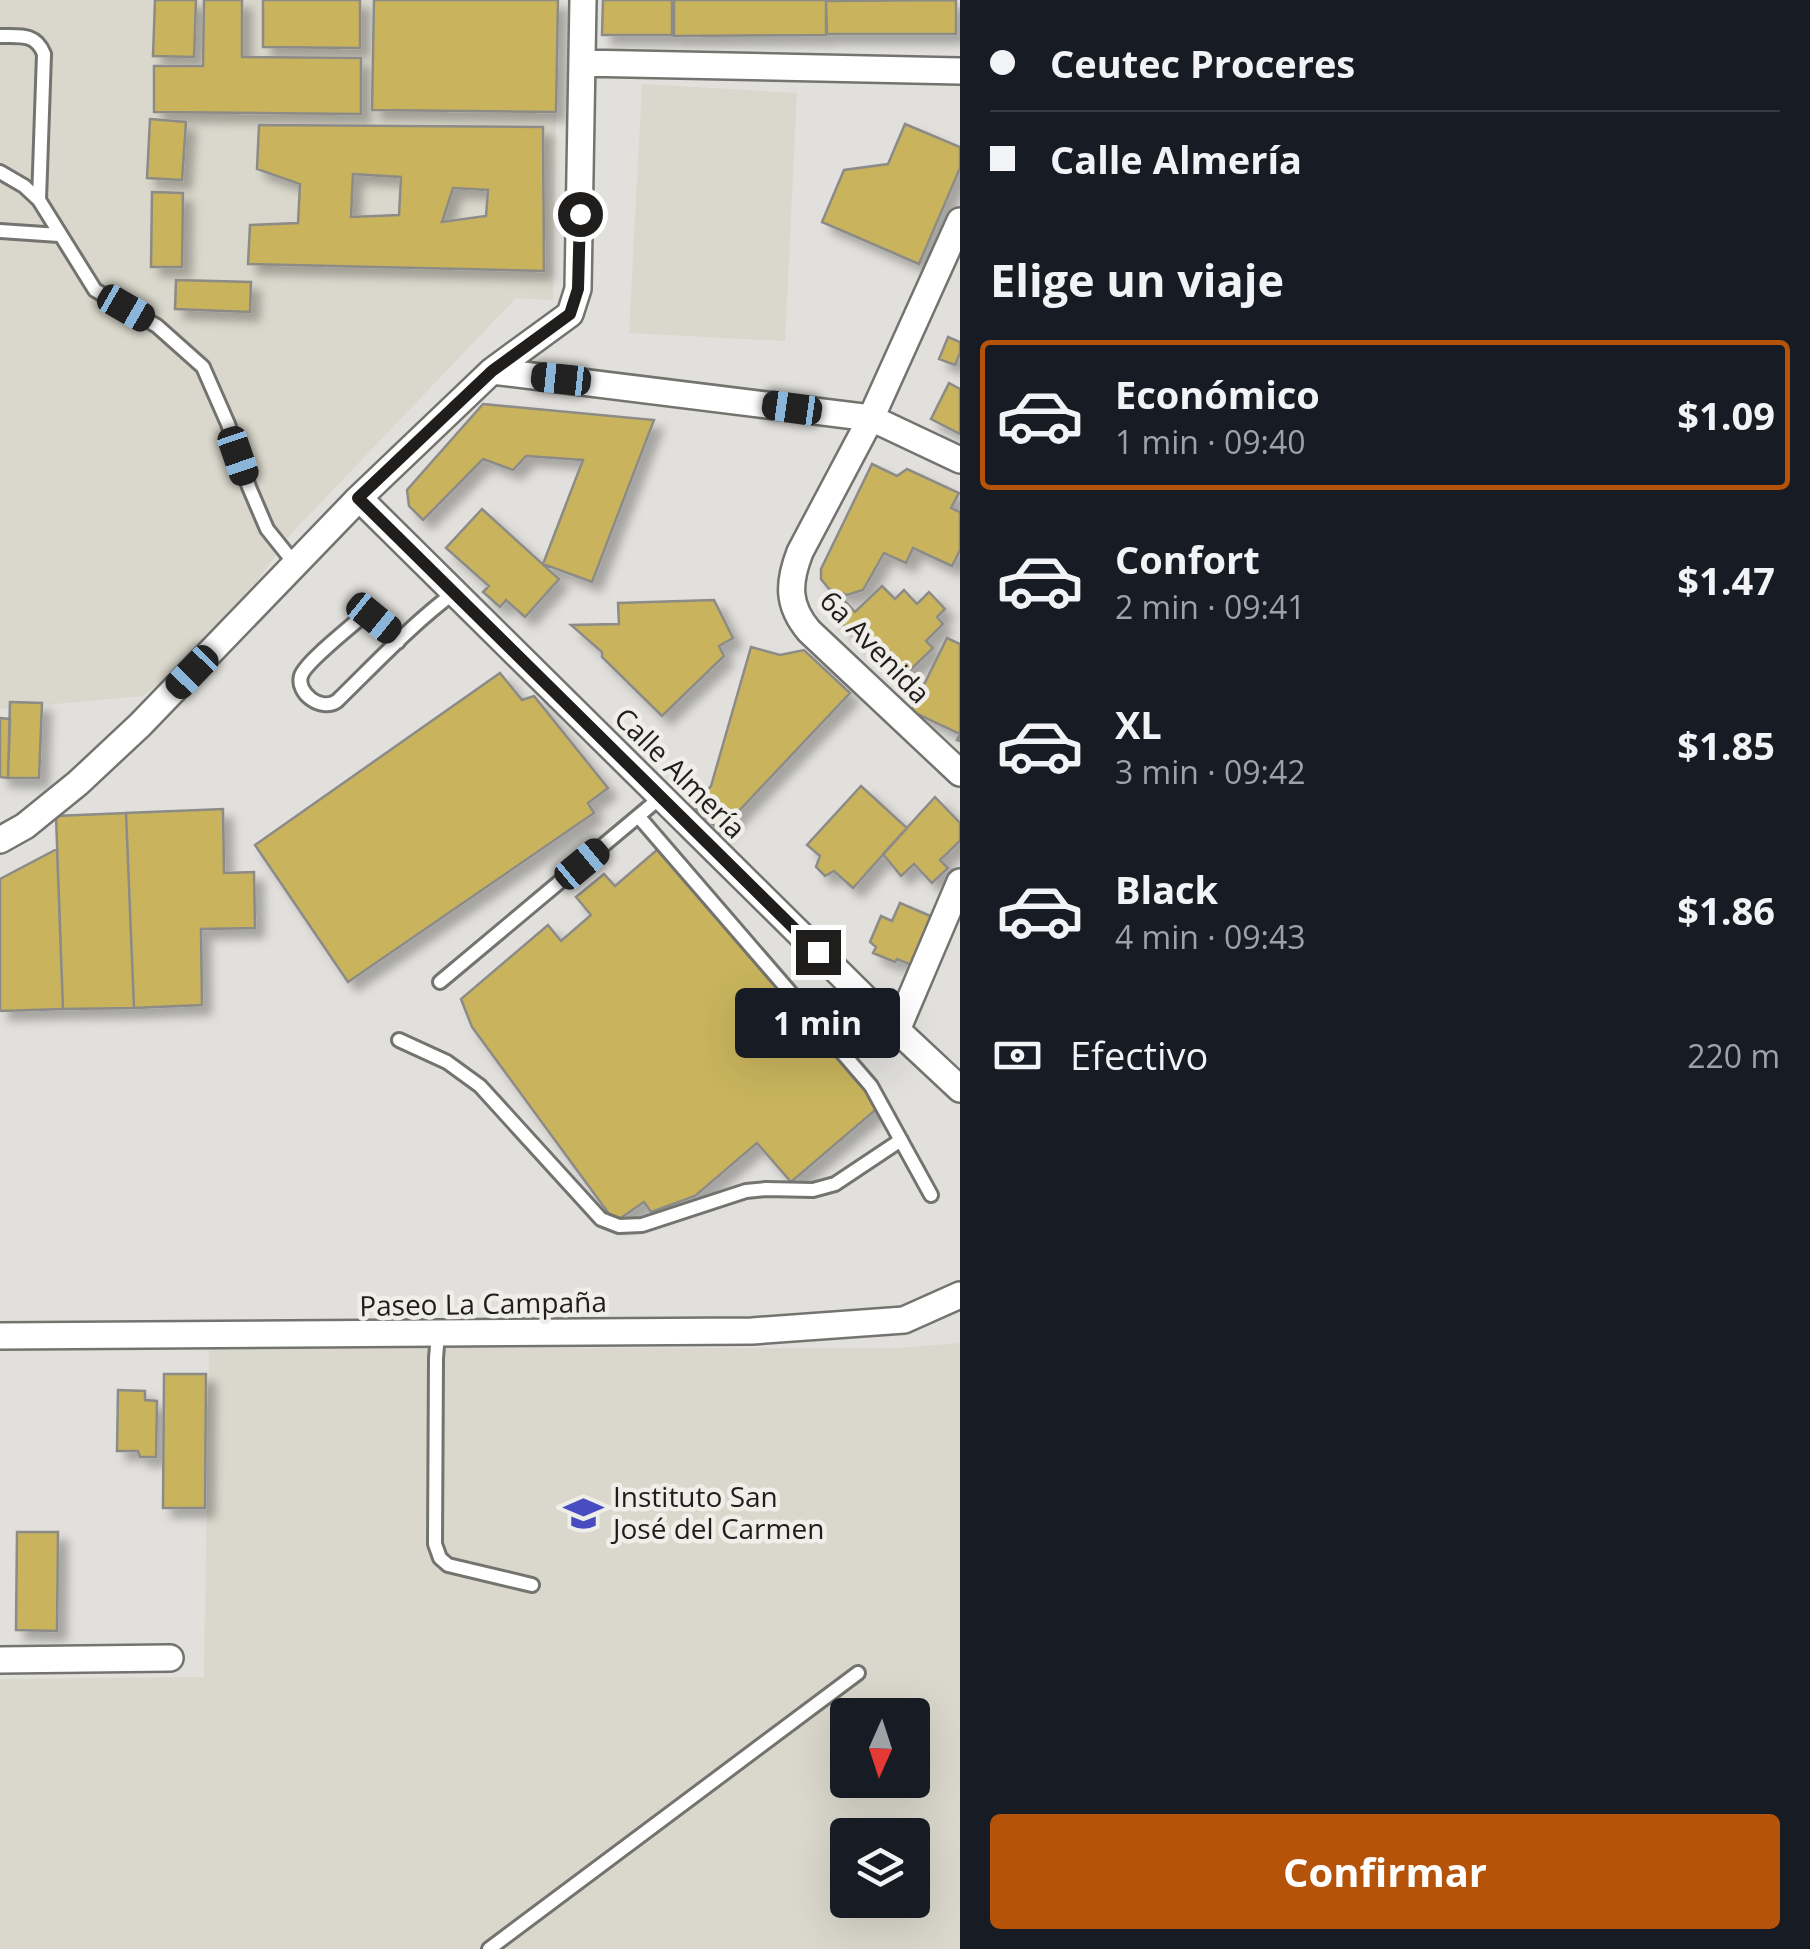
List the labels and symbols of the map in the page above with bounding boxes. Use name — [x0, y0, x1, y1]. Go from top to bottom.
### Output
route start — [558, 192, 603, 237]
car — [93, 280, 159, 336]
car — [530, 361, 592, 397]
car — [760, 389, 824, 427]
car — [214, 423, 262, 489]
street label: 6a Avenida — [812, 582, 939, 711]
car — [341, 587, 407, 649]
car — [160, 640, 224, 704]
street label: Calle Almería — [607, 698, 755, 846]
car — [549, 833, 615, 895]
route end — [796, 930, 841, 975]
callout: 1 min — [736, 987, 900, 1057]
street label: Paseo La Campaña — [359, 1282, 607, 1324]
place label: Instituto San José del Carmen — [610, 1477, 824, 1547]
school or university icon: Instituto San José del Carmen — [562, 1492, 604, 1534]
north arrow — [830, 1698, 930, 1798]

